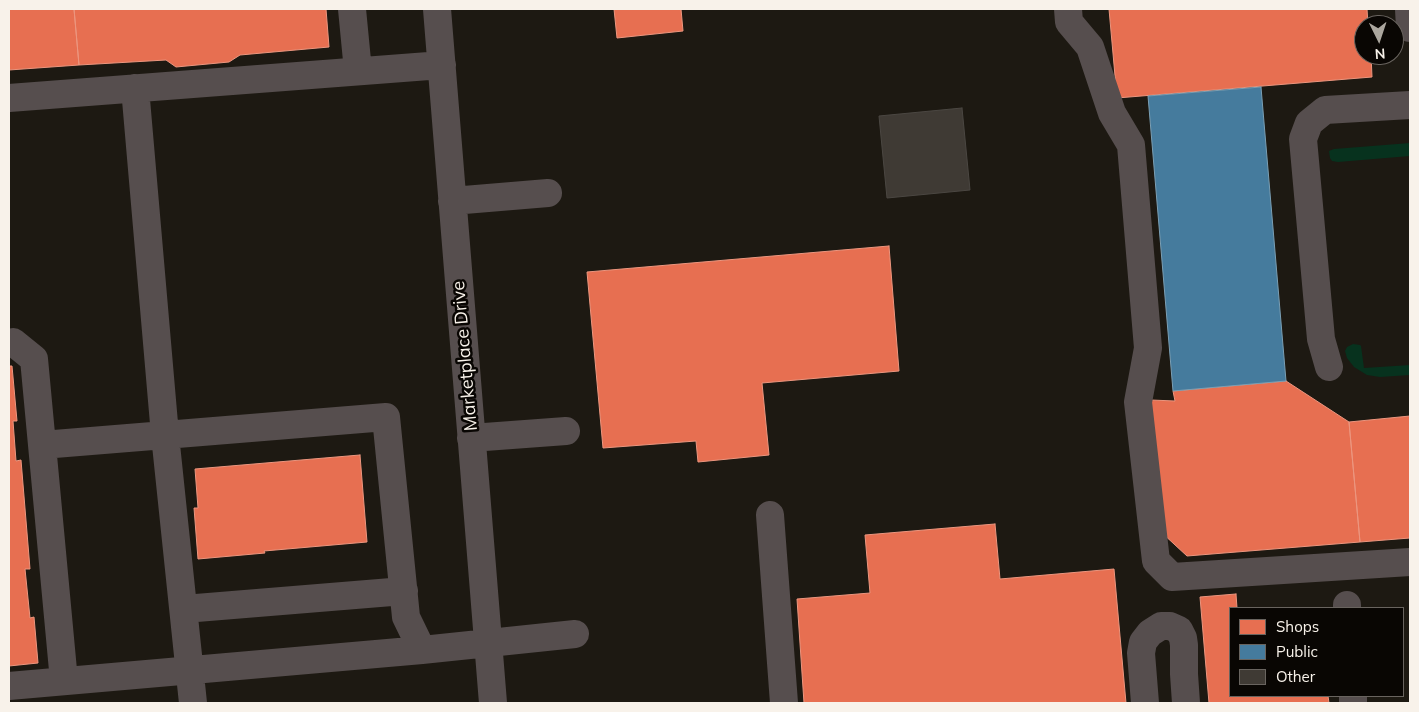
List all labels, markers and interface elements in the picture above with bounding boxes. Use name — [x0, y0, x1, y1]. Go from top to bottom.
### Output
north arrow — [1354, 15, 1404, 65]
text: N — [1374, 45, 1386, 63]
street label: Marketplace Drive — [448, 280, 482, 432]
legend — [1229, 607, 1404, 697]
text: Shops — [1276, 617, 1319, 636]
text: Public — [1276, 642, 1318, 661]
text: Other — [1276, 667, 1315, 686]

